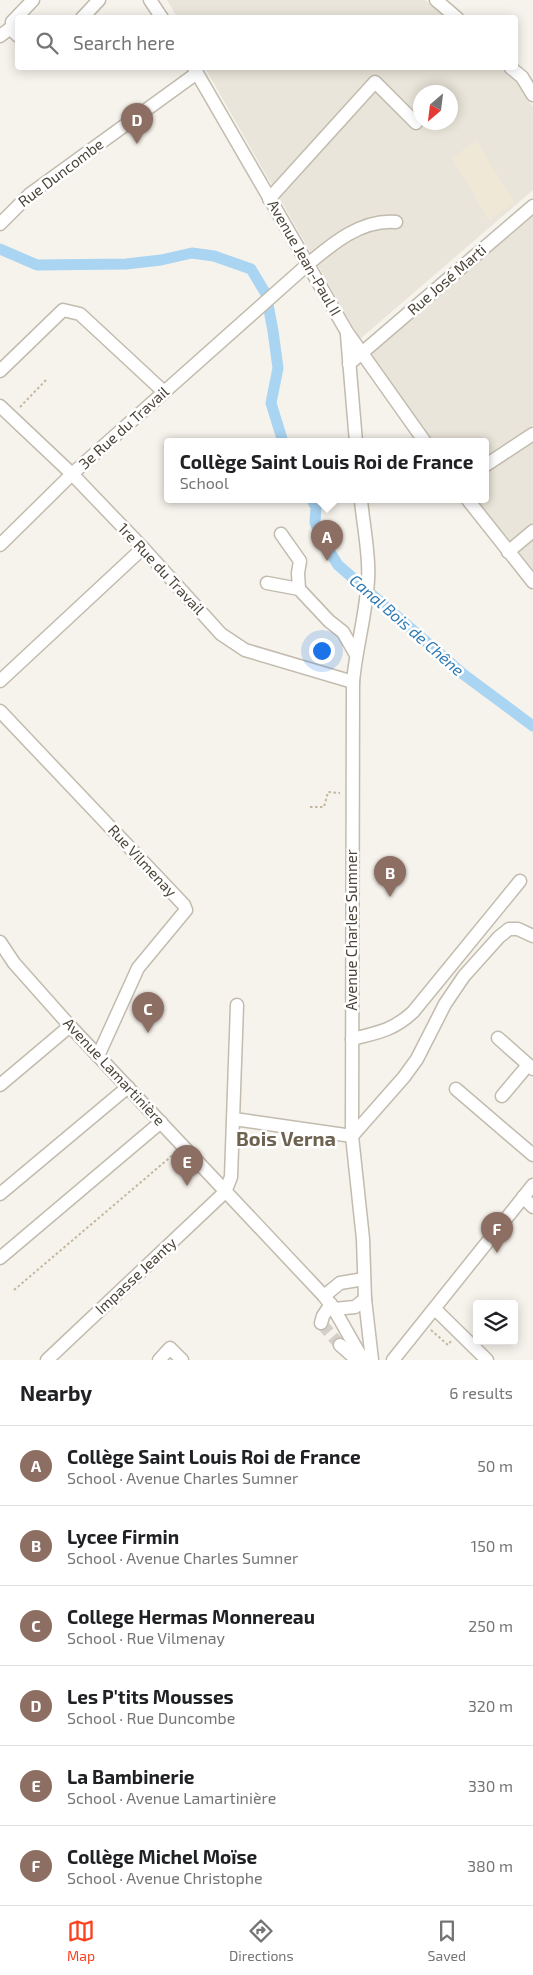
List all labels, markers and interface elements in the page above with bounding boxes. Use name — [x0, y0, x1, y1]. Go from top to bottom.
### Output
search box — [15, 15, 518, 70]
icon: search — [33, 29, 61, 57]
text: Search here — [73, 31, 175, 54]
north arrow — [413, 85, 458, 130]
pin: D — [121, 103, 153, 144]
street label: Rue Duncombe — [14, 134, 107, 210]
street label: Avenue Jean-Paul II — [264, 196, 345, 319]
street label: Rue José Marti — [403, 240, 489, 318]
street label: 3e Rue du Travail — [75, 382, 172, 472]
popup — [164, 438, 489, 503]
text: Collège Saint Louis Roi de France — [180, 450, 473, 473]
text: School — [180, 473, 229, 492]
street label: 1re Rue du Travail — [115, 519, 209, 618]
pin: A — [311, 520, 343, 561]
water label: Canal Bois de Chêne — [346, 570, 469, 680]
your location — [309, 638, 335, 664]
street label: Rue Vilmenay — [105, 820, 181, 900]
street label: Avenue Charles Sumner — [342, 849, 360, 1011]
pin: B — [374, 856, 406, 897]
pin: C — [132, 992, 164, 1033]
street label: Avenue Lamartinière — [60, 1014, 169, 1129]
district label: Bois Verna — [236, 1126, 336, 1150]
pin: E — [171, 1145, 203, 1186]
pin: F — [481, 1212, 513, 1253]
street label: Impasse Jeanty — [91, 1233, 180, 1317]
map controls — [473, 1300, 518, 1345]
button: layers — [473, 1300, 518, 1345]
text: Nearby — [20, 1380, 92, 1405]
text: 6 results — [449, 1383, 513, 1402]
text: Collège Saint Louis Roi de France — [67, 1445, 361, 1468]
text: A — [31, 1456, 41, 1475]
text: 50 m — [477, 1456, 513, 1475]
text: School · Avenue Charles Sumner — [67, 1468, 298, 1487]
text: Lycee Firmin — [67, 1525, 179, 1548]
text: B — [31, 1536, 41, 1555]
text: 150 m — [471, 1536, 513, 1555]
text: School · Avenue Charles Sumner — [67, 1548, 298, 1567]
text: College Hermas Monnereau — [67, 1605, 315, 1628]
text: C — [31, 1616, 41, 1635]
text: 250 m — [468, 1616, 513, 1635]
text: School · Rue Vilmenay — [67, 1628, 225, 1647]
text: Les P'tits Mousses — [67, 1685, 234, 1708]
text: D — [31, 1696, 41, 1715]
text: 320 m — [468, 1696, 513, 1715]
text: School · Rue Duncombe — [67, 1708, 235, 1727]
text: La Bambinerie — [67, 1765, 195, 1788]
text: E — [31, 1776, 41, 1795]
text: 330 m — [468, 1776, 513, 1795]
text: School · Avenue Lamartinière — [67, 1788, 276, 1807]
text: Collège Michel Moïse — [67, 1845, 257, 1868]
text: F — [32, 1856, 40, 1875]
text: 380 m — [467, 1856, 513, 1875]
text: School · Avenue Christophe — [67, 1868, 263, 1887]
tab: Map — [67, 1917, 95, 1964]
tab: Directions — [229, 1917, 294, 1964]
tab: Saved — [428, 1917, 466, 1964]

